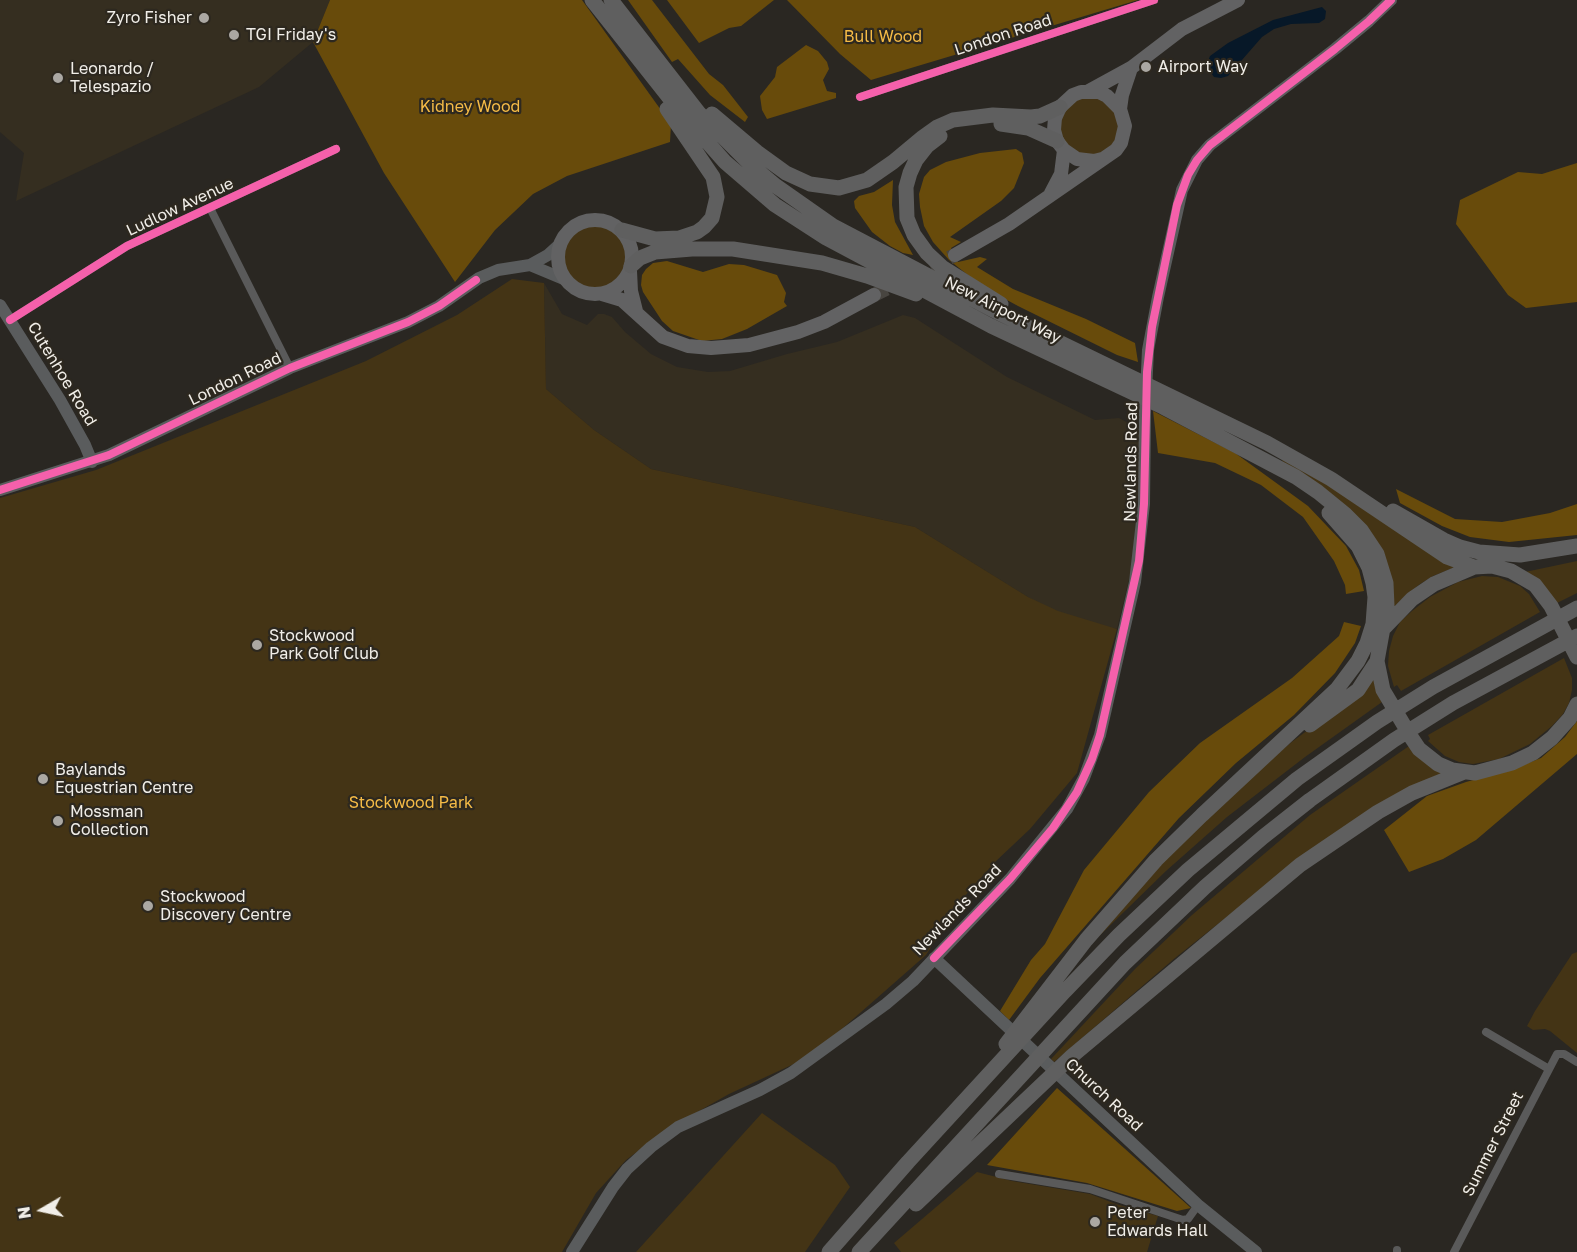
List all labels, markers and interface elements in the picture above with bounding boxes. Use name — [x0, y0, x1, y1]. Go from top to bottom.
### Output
place label: Zyro Fisher — [106, 8, 192, 28]
street label: London Road — [952, 10, 1054, 60]
marker: Zyro Fisher — [197, 11, 211, 25]
place label: TGI Friday's — [246, 25, 336, 45]
park label: Bull Wood — [844, 27, 922, 47]
marker: TGI Friday's — [227, 28, 241, 42]
place label: Airport Way — [1158, 57, 1248, 77]
place label: Leonardo / Telespazio — [70, 59, 154, 97]
marker: Airport Way — [1139, 60, 1153, 74]
marker: Leonardo / Telespazio — [51, 71, 65, 85]
park label: Kidney Wood — [420, 97, 520, 117]
street label: Ludlow Avenue — [123, 174, 237, 240]
street label: New Airport Way — [941, 272, 1065, 348]
street label: Cutenhoe Road — [23, 318, 101, 430]
street label: London Road — [185, 348, 285, 410]
street label: Newlands Road — [1120, 402, 1142, 522]
place label: Stockwood Park Golf Club — [269, 626, 379, 664]
marker: Stockwood Park Golf Club — [250, 638, 264, 652]
place label: Baylands Equestrian Centre — [55, 760, 193, 798]
marker: Baylands Equestrian Centre — [36, 772, 50, 786]
park label: Stockwood Park — [349, 793, 473, 813]
place label: Mossman Collection — [70, 802, 149, 840]
marker: Mossman Collection — [51, 814, 65, 828]
street label: Newlands Road — [908, 860, 1006, 960]
place label: Stockwood Discovery Centre — [160, 887, 291, 925]
marker: Stockwood Discovery Centre — [141, 899, 155, 913]
street label: Church Road — [1062, 1054, 1146, 1136]
street label: Summer Street — [1458, 1088, 1528, 1200]
north arrow — [12, 1180, 72, 1240]
place label: Peter Edwards Hall — [1107, 1203, 1208, 1241]
text: N — [13, 1205, 35, 1220]
marker: Peter Edwards Hall — [1088, 1215, 1102, 1229]

